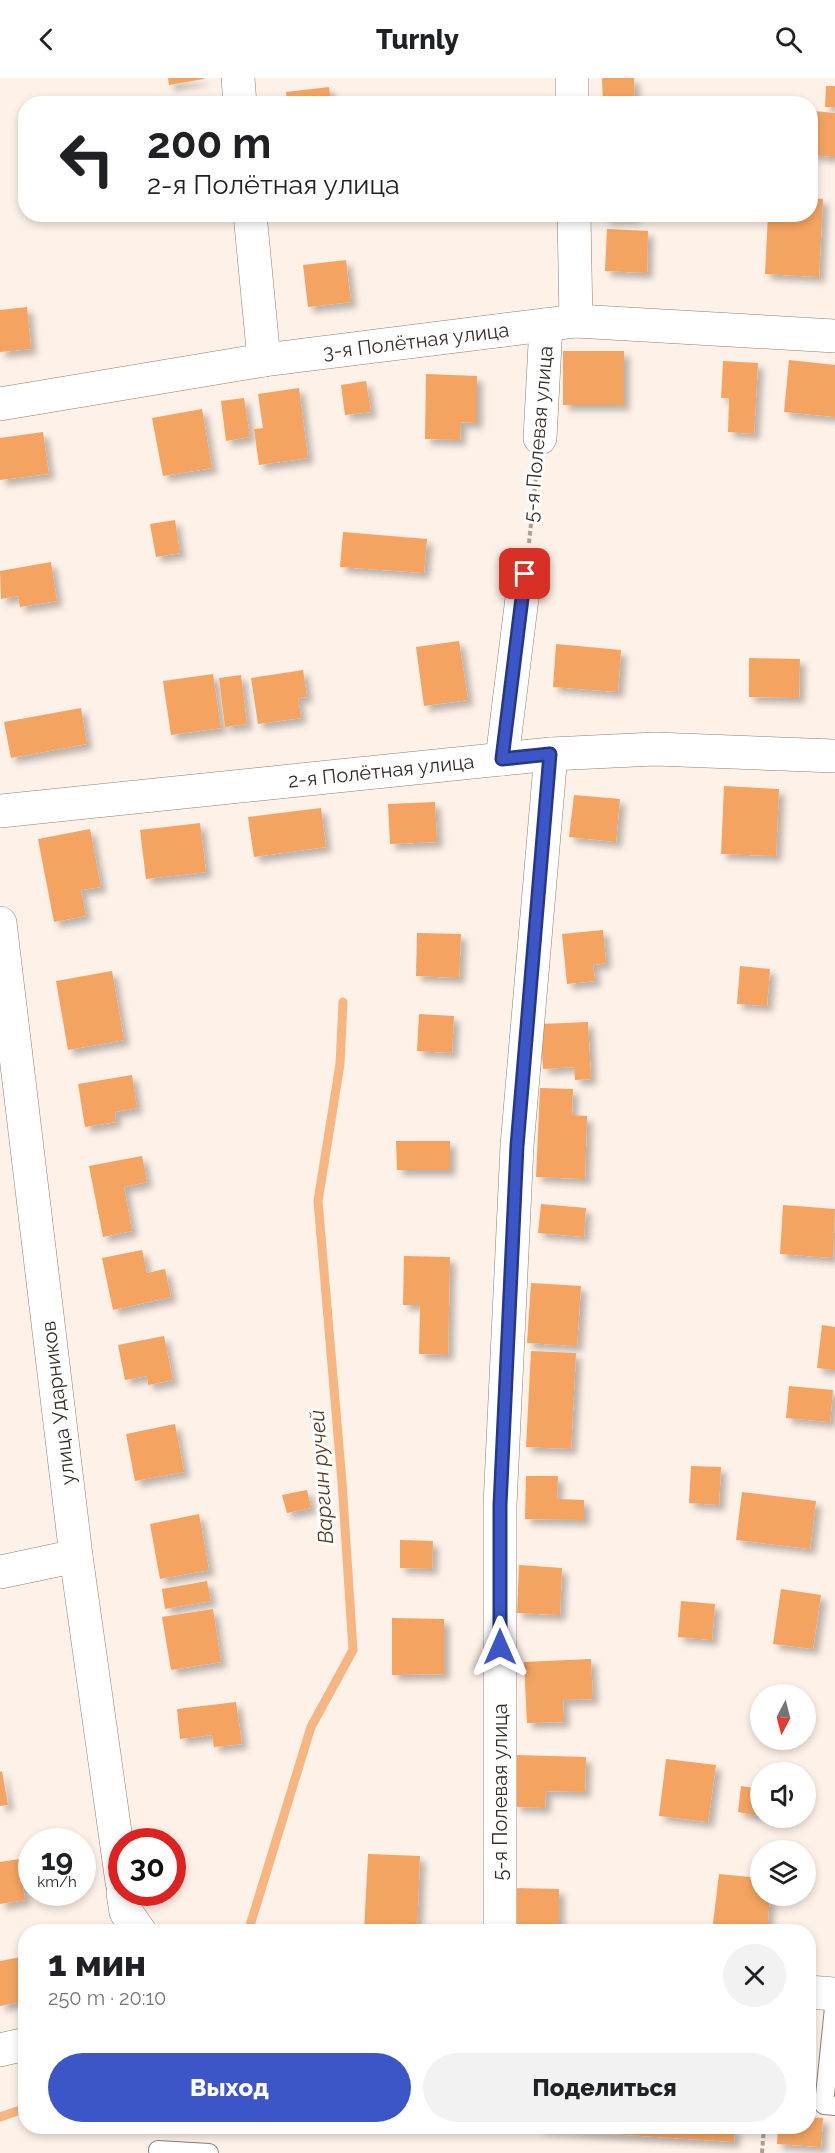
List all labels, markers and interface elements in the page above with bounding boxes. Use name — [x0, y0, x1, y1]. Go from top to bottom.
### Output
icon: back — [30, 23, 63, 56]
icon: search — [772, 23, 805, 56]
text: Turnly — [376, 24, 459, 55]
text: 200 m — [147, 119, 271, 168]
icon: left — [48, 120, 126, 198]
text: 2-я Полётная улица — [147, 169, 400, 200]
street label: 3-я Полётная улица — [321, 318, 511, 364]
street label: 5-я Полевая улица — [518, 345, 558, 523]
pin — [499, 548, 550, 599]
icon: arrive — [508, 557, 541, 590]
street label: 2-я Полётная улица — [287, 749, 475, 793]
street label: улица Ударников — [36, 1320, 80, 1486]
water label: Варгин ручей — [304, 1409, 338, 1545]
position arrow — [468, 1615, 532, 1679]
north arrow — [750, 1684, 816, 1750]
map controls — [750, 1684, 816, 1906]
street label: 5-я Полевая улица — [488, 1703, 512, 1881]
button: sound — [750, 1762, 816, 1828]
speed limit sign: 30 — [108, 1828, 186, 1906]
button: layers — [750, 1840, 816, 1906]
text: 19 — [41, 1842, 73, 1877]
text: km/h — [37, 1873, 77, 1891]
text: 1 мин — [48, 1942, 146, 1984]
button: close — [723, 1944, 786, 2007]
text: 250 m · 20:10 — [48, 1986, 166, 2010]
button: Выход — [48, 2053, 411, 2122]
button: Поделиться — [423, 2053, 786, 2122]

